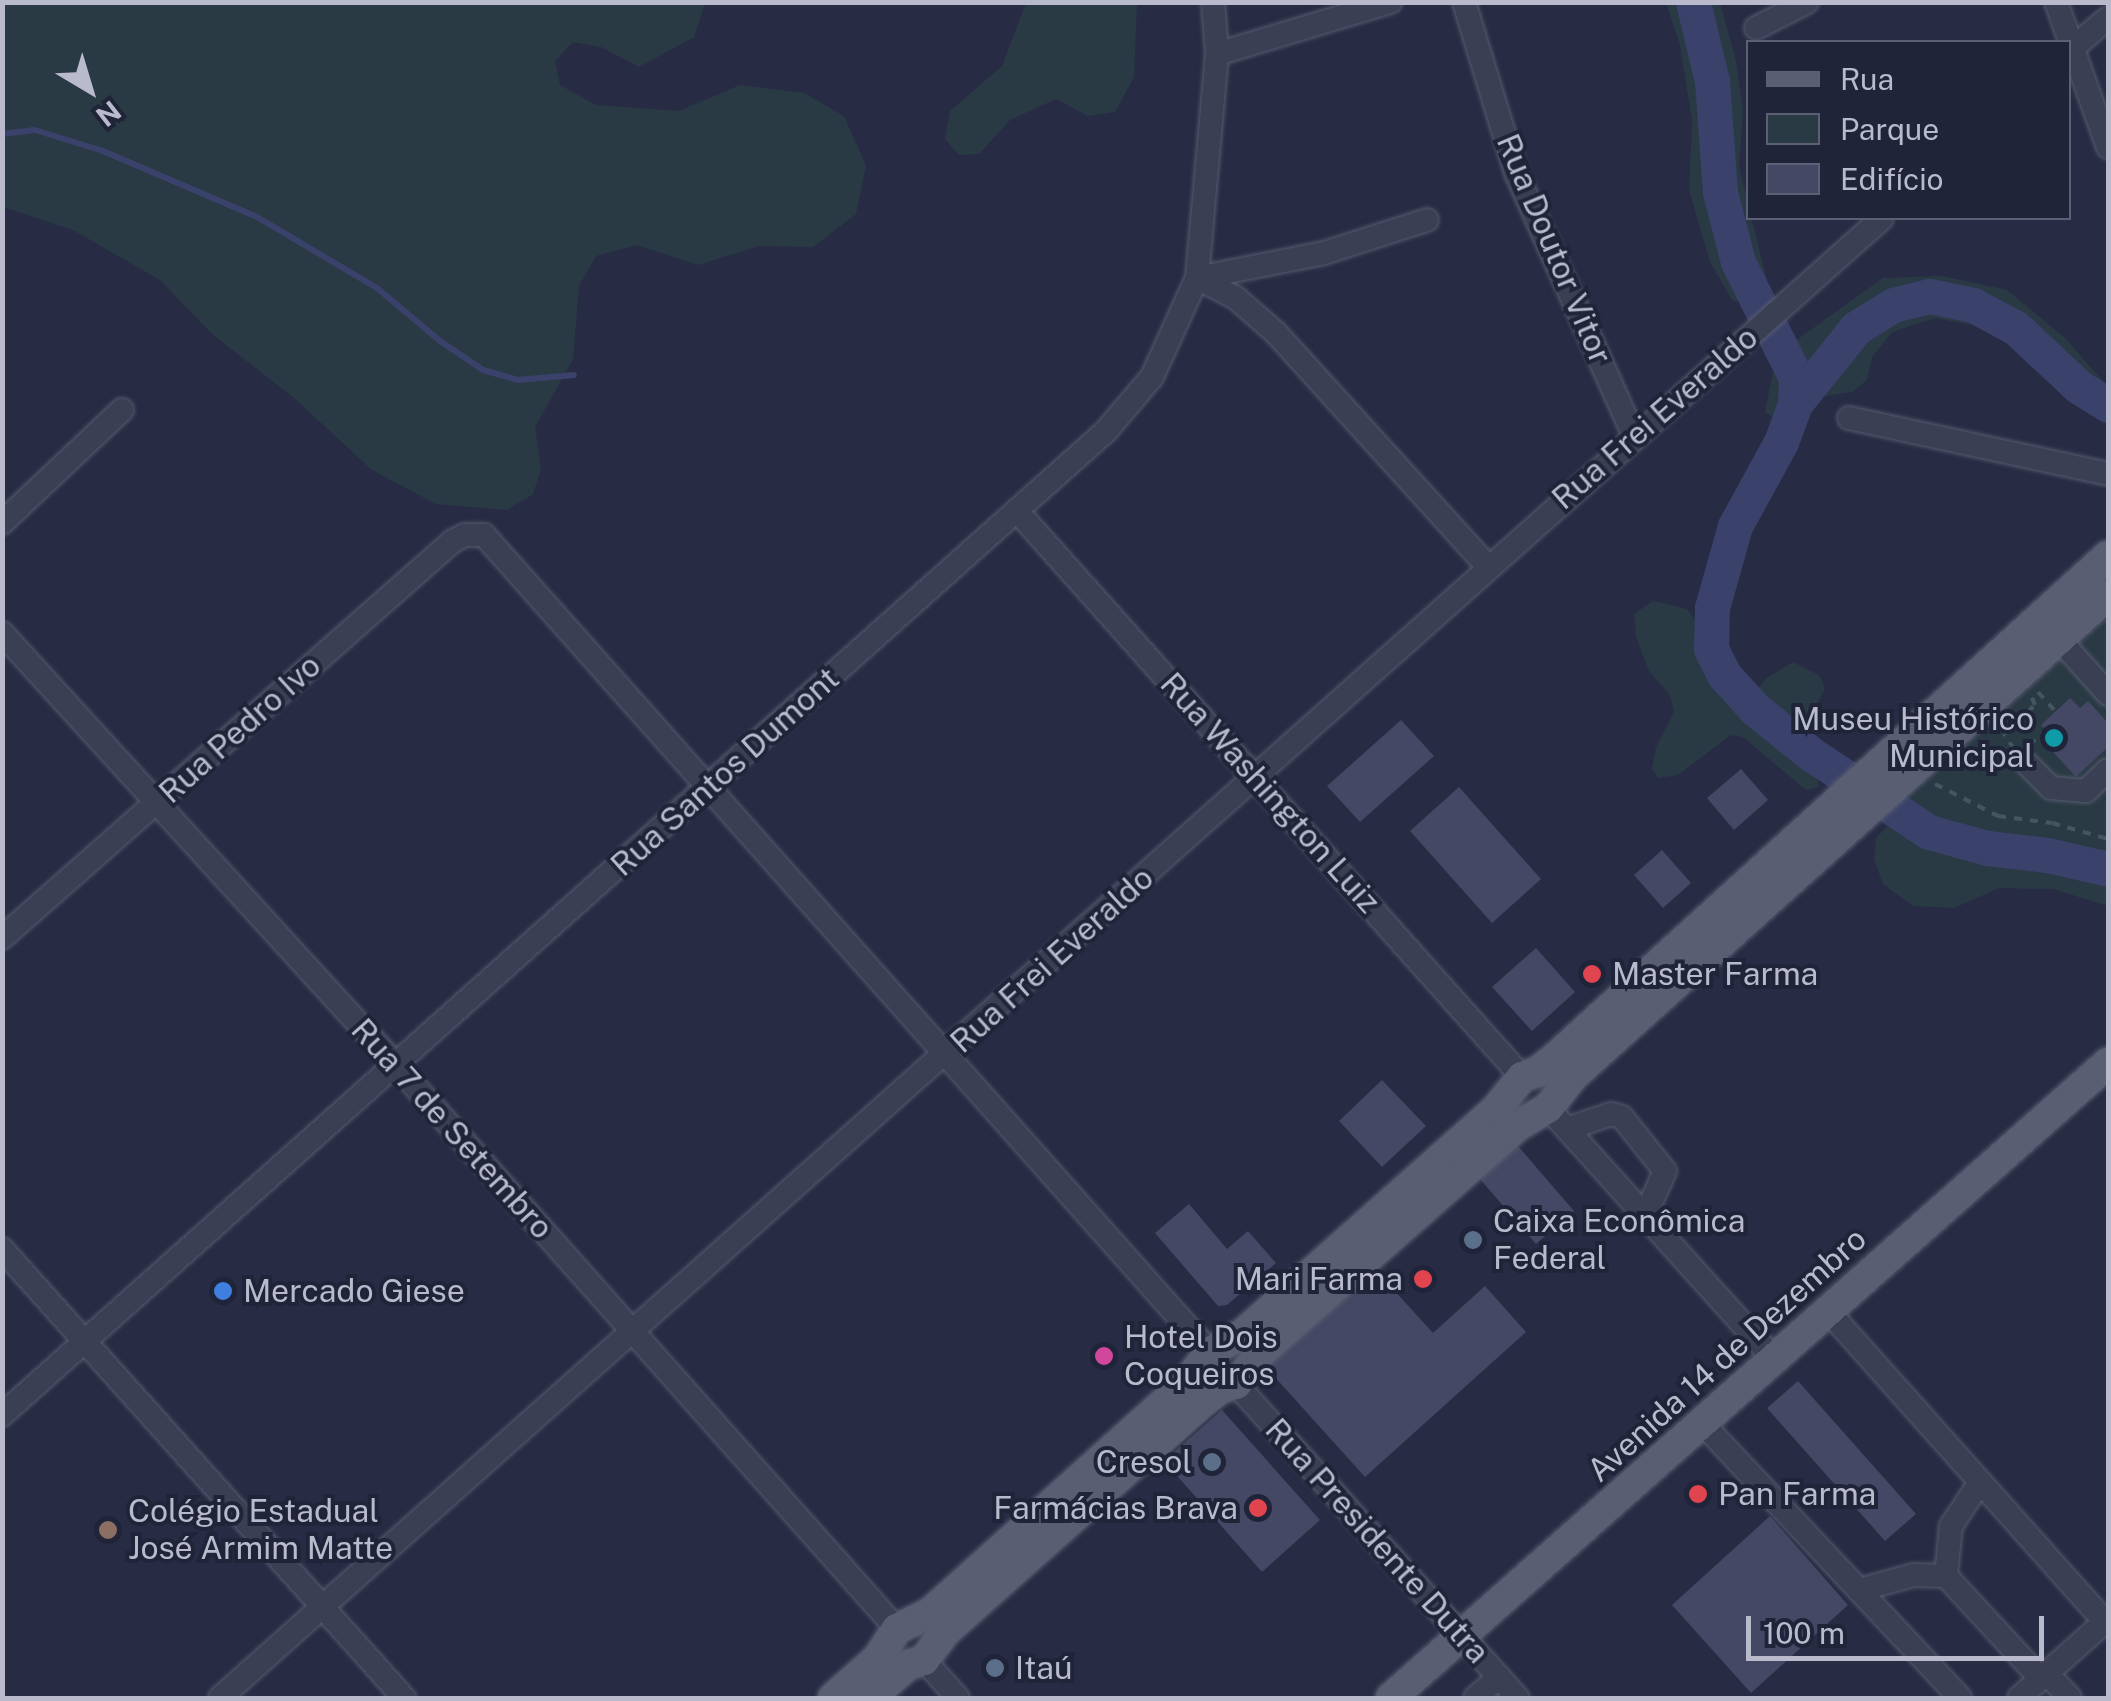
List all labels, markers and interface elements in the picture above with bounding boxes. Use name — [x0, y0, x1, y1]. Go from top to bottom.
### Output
north arrow — [40, 40, 140, 140]
legend — [1746, 40, 2071, 220]
text: Rua — [1840, 61, 1894, 97]
text: N — [90, 94, 128, 134]
text: Parque — [1840, 111, 1939, 147]
street label: Rua Doutor Vitor — [1488, 128, 1620, 370]
text: Edifício — [1840, 161, 1944, 197]
street label: Rua Frei Everaldo — [1544, 318, 1766, 518]
street label: Rua Pedro Ivo — [151, 646, 329, 812]
street label: Rua Santos Dumont — [603, 660, 847, 884]
street label: Rua Washington Luiz — [1152, 665, 1388, 921]
place label: Museu Histórico Municipal — [1792, 701, 2034, 776]
marker: Museu Histórico Municipal — [2043, 727, 2065, 749]
street label: Rua Frei Everaldo — [943, 859, 1161, 1061]
place label: Master Farma — [1612, 955, 1818, 993]
marker: Master Farma — [1581, 963, 1603, 985]
street label: Rua 7 de Setembro — [343, 1011, 561, 1247]
place label: Caixa Econômica Federal — [1493, 1203, 1745, 1278]
street label: Avenida 14 de Dezembro — [1580, 1220, 1874, 1490]
marker: Caixa Econômica Federal — [1462, 1229, 1484, 1251]
place label: Mari Farma — [1235, 1260, 1403, 1298]
marker: Mari Farma — [1412, 1268, 1434, 1290]
place label: Mercado Giese — [243, 1272, 465, 1310]
marker: Mercado Giese — [212, 1280, 234, 1302]
place label: Hotel Dois Coqueiros — [1124, 1319, 1278, 1394]
marker: Hotel Dois Coqueiros — [1093, 1345, 1115, 1367]
street label: Rua Presidente Dutra — [1257, 1411, 1497, 1671]
place label: Cresol — [1096, 1443, 1192, 1481]
marker: Cresol — [1201, 1451, 1223, 1473]
place label: Pan Farma — [1718, 1475, 1876, 1513]
marker: Pan Farma — [1687, 1483, 1709, 1505]
place label: Farmácias Brava — [993, 1489, 1238, 1527]
place label: Colégio Estadual José Armim Matte — [128, 1493, 393, 1568]
marker: Farmácias Brava — [1247, 1497, 1269, 1519]
marker: Colégio Estadual José Armim Matte — [97, 1519, 119, 1541]
scale bar — [1751, 1596, 2048, 1658]
text: 100 m — [1763, 1615, 1845, 1651]
place label: Itaú — [1015, 1649, 1073, 1687]
marker: Itaú — [984, 1657, 1006, 1679]

